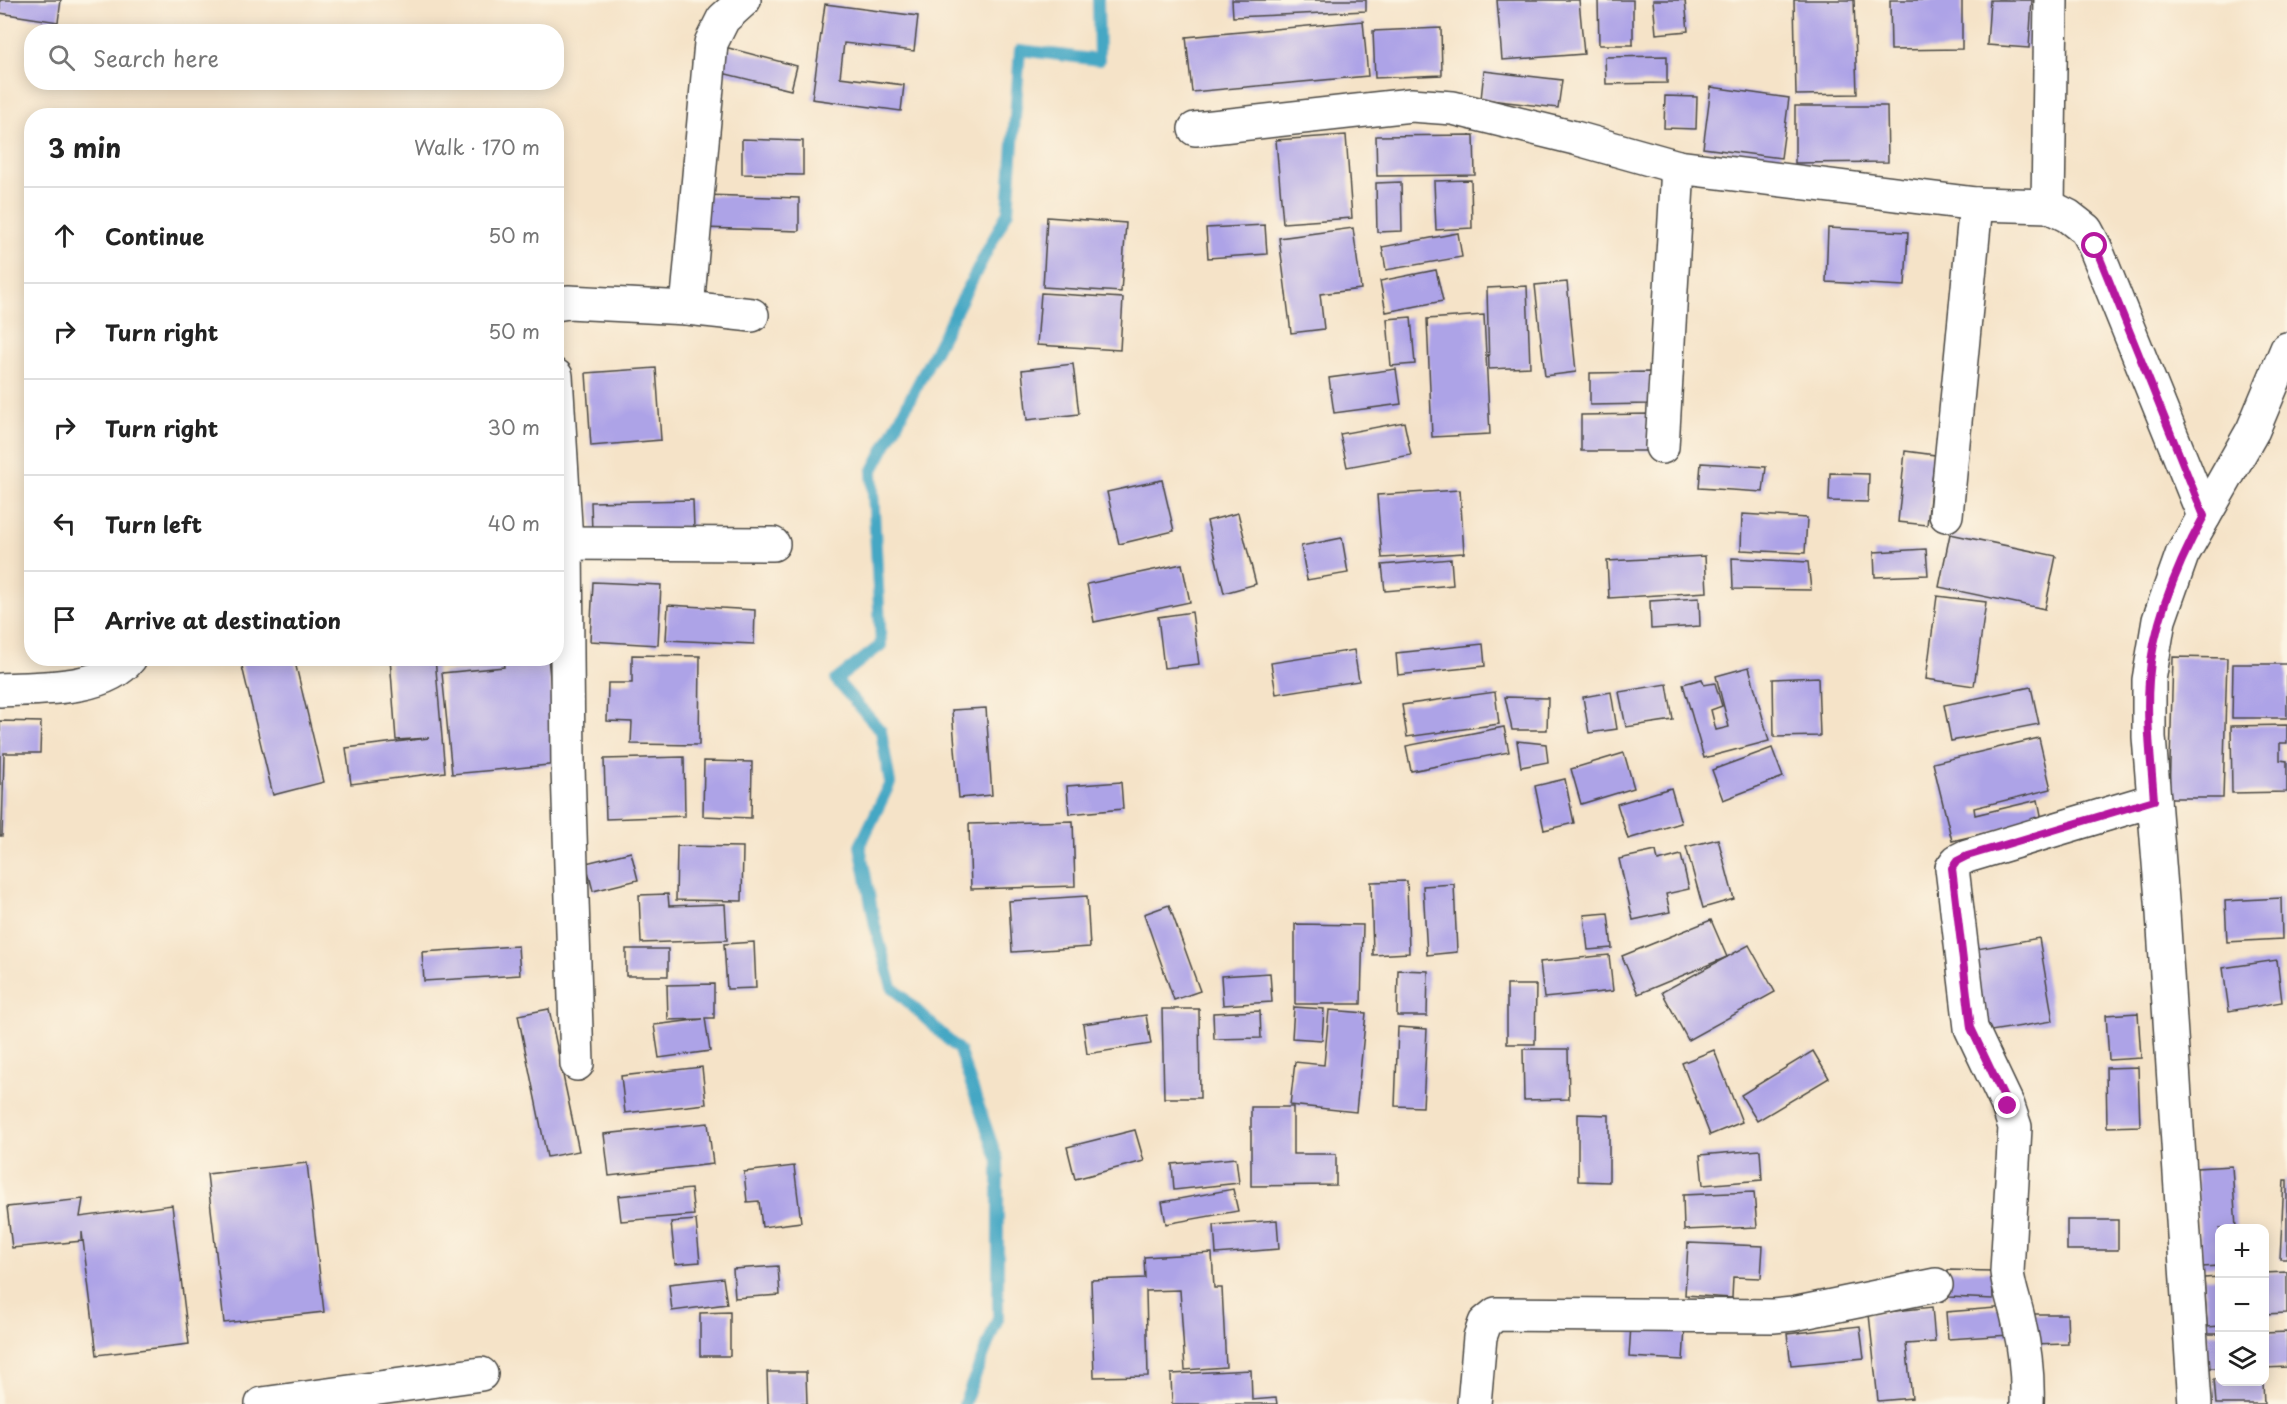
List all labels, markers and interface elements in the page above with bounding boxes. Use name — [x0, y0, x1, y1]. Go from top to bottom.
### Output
search box — [24, 24, 564, 90]
icon: search — [45, 41, 78, 74]
text: Search here — [93, 41, 219, 74]
text: 3 min — [48, 128, 121, 167]
text: Walk · 170 m — [414, 132, 540, 162]
icon: ahead — [48, 219, 81, 252]
text: Continue — [105, 219, 204, 252]
text: 50 m — [488, 220, 540, 250]
route start — [2081, 232, 2107, 258]
icon: right — [48, 315, 81, 348]
text: Turn right — [105, 315, 218, 348]
text: 50 m — [488, 316, 540, 346]
icon: right — [48, 411, 81, 444]
text: Turn right — [105, 411, 218, 444]
text: 30 m — [487, 412, 540, 442]
icon: left — [48, 507, 81, 540]
text: Turn left — [105, 507, 202, 540]
text: 40 m — [488, 508, 540, 538]
icon: arrive — [48, 603, 81, 636]
text: Arrive at destination — [105, 603, 341, 636]
route end — [1994, 1092, 2020, 1118]
map controls — [2215, 1224, 2269, 1386]
button: + — [2215, 1224, 2269, 1278]
button: − — [2215, 1278, 2269, 1332]
button: layers — [2215, 1332, 2269, 1386]

